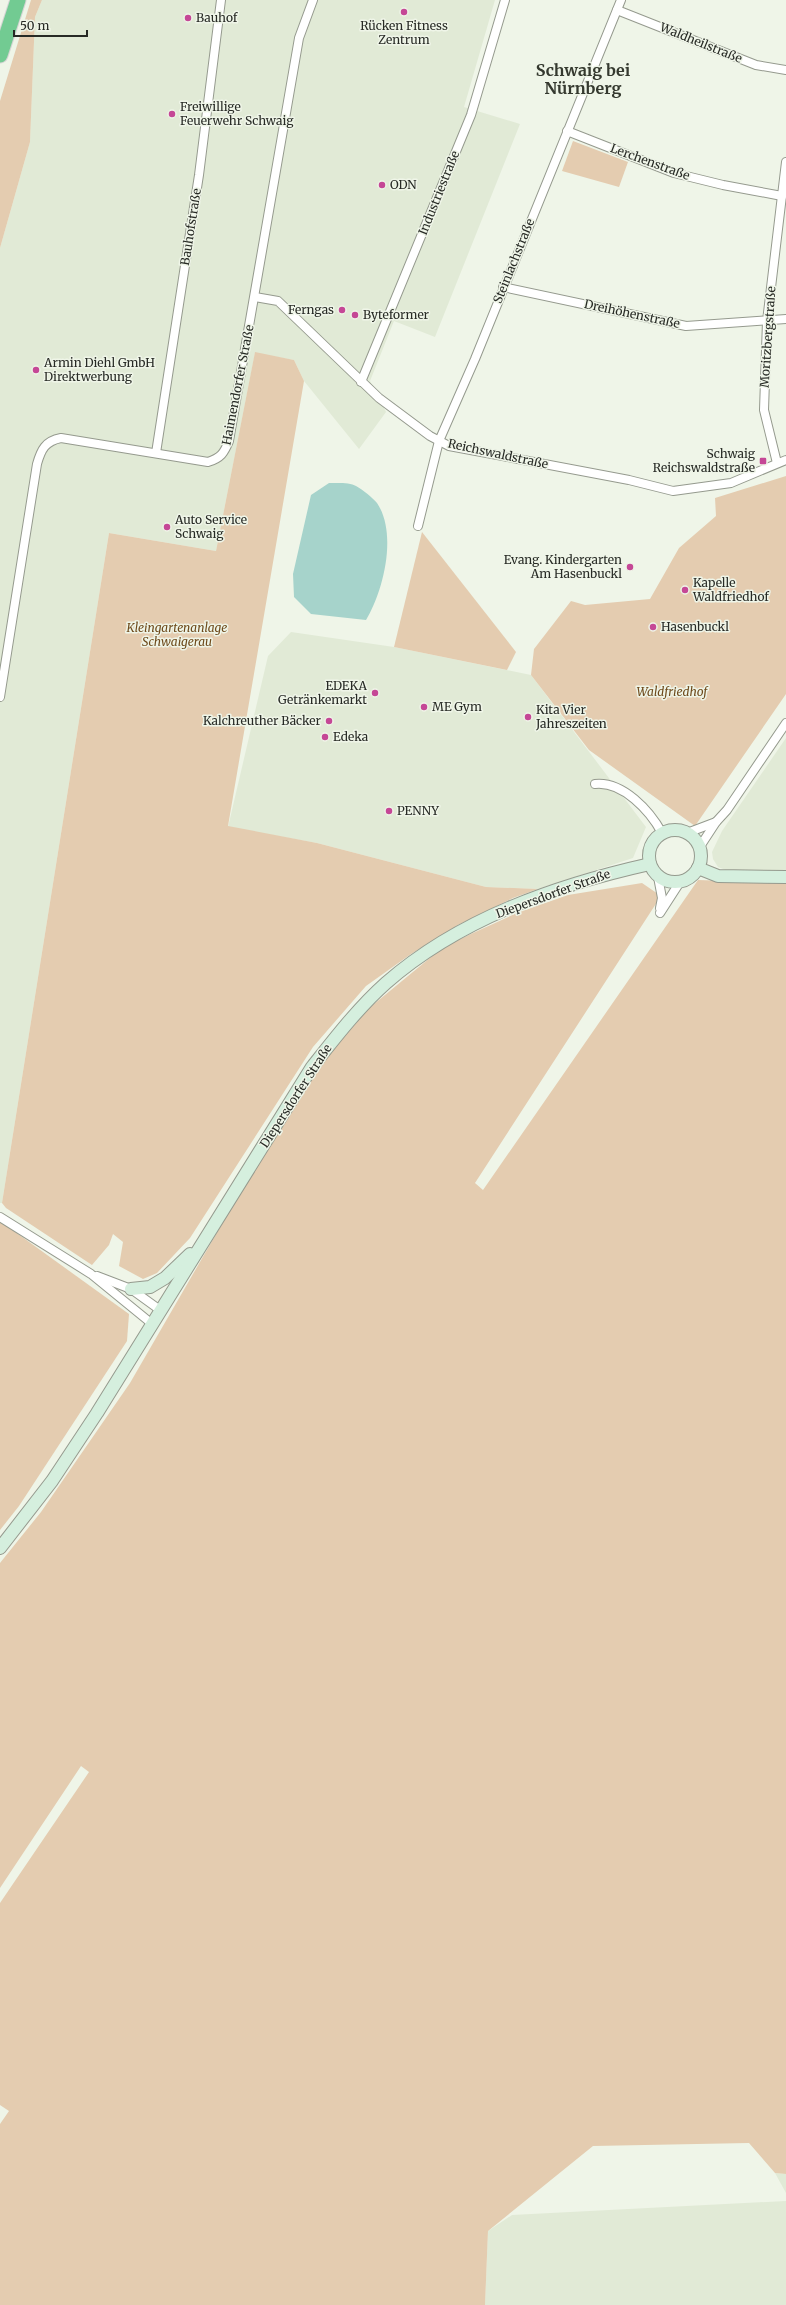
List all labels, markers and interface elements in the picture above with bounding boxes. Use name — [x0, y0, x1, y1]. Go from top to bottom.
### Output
marker: Rücken Fitness Zentrum — [399, 7, 409, 17]
place label: Bauhof — [196, 10, 238, 25]
scale bar — [14, 12, 87, 38]
marker: Bauhof — [183, 13, 193, 23]
text: 50 m — [20, 18, 49, 33]
place label: Rücken Fitness Zentrum — [360, 18, 448, 47]
street label: Waldheilstraße — [657, 19, 744, 66]
district label: Schwaig bei Nürnberg — [536, 60, 631, 98]
place label: Freiwillige Feuerwehr Schwaig — [180, 99, 294, 128]
marker: Freiwillige Feuerwehr Schwaig — [167, 109, 177, 119]
street label: Lerchenstraße — [608, 140, 692, 183]
street label: Industriestraße — [415, 148, 462, 237]
place label: ODN — [390, 177, 417, 192]
marker: ODN — [377, 180, 387, 190]
street label: Bauhofstraße — [177, 187, 204, 267]
street label: Steinlachstraße — [490, 216, 537, 305]
street label: Moritzbergstraße — [756, 286, 779, 388]
street label: Dreihöhenstraße — [583, 296, 681, 331]
place label: Ferngas — [288, 302, 334, 317]
marker: Ferngas — [337, 305, 347, 315]
place label: Byteformer — [363, 307, 430, 322]
marker: Byteformer — [350, 310, 360, 320]
street label: Haimendorfer Straße — [218, 323, 257, 446]
place label: Armin Diehl GmbH Direktwerbung — [43, 355, 155, 384]
marker: Armin Diehl GmbH Direktwerbung — [31, 365, 41, 375]
street label: Reichswaldstraße — [447, 436, 550, 471]
place label: Schwaig Reichswaldstraße — [653, 446, 756, 475]
marker: Schwaig Reichswaldstraße — [758, 456, 768, 466]
place label: Auto Service Schwaig — [174, 512, 247, 541]
marker: Auto Service Schwaig — [162, 522, 172, 532]
place label: Evang. Kindergarten Am Hasenbuckl — [504, 552, 622, 581]
marker: Evang. Kindergarten Am Hasenbuckl — [625, 562, 635, 572]
place label: Kapelle Waldfriedhof — [692, 575, 769, 604]
marker: Kapelle Waldfriedhof — [680, 585, 690, 595]
place label: Hasenbuckl — [661, 619, 729, 634]
park label: Kleingartenanlage Schwaigerau — [126, 620, 227, 649]
marker: Hasenbuckl — [648, 622, 658, 632]
place label: EDEKA Getränkemarkt — [278, 678, 368, 707]
park label: Waldfriedhof — [637, 684, 709, 699]
marker: EDEKA Getränkemarkt — [370, 688, 380, 698]
place label: ME Gym — [432, 699, 482, 714]
marker: ME Gym — [419, 702, 429, 712]
place label: Kita Vier Jahreszeiten — [535, 702, 607, 731]
marker: Kita Vier Jahreszeiten — [523, 712, 533, 722]
place label: Kalchreuther Bäcker — [203, 713, 322, 728]
marker: Kalchreuther Bäcker — [324, 716, 334, 726]
place label: Edeka — [333, 729, 369, 744]
marker: Edeka — [320, 732, 330, 742]
place label: PENNY — [397, 803, 439, 818]
marker: PENNY — [384, 806, 394, 816]
street label: Diepersdorfer Straße — [494, 866, 612, 921]
street label: Diepersdorfer Straße — [256, 1041, 335, 1150]

